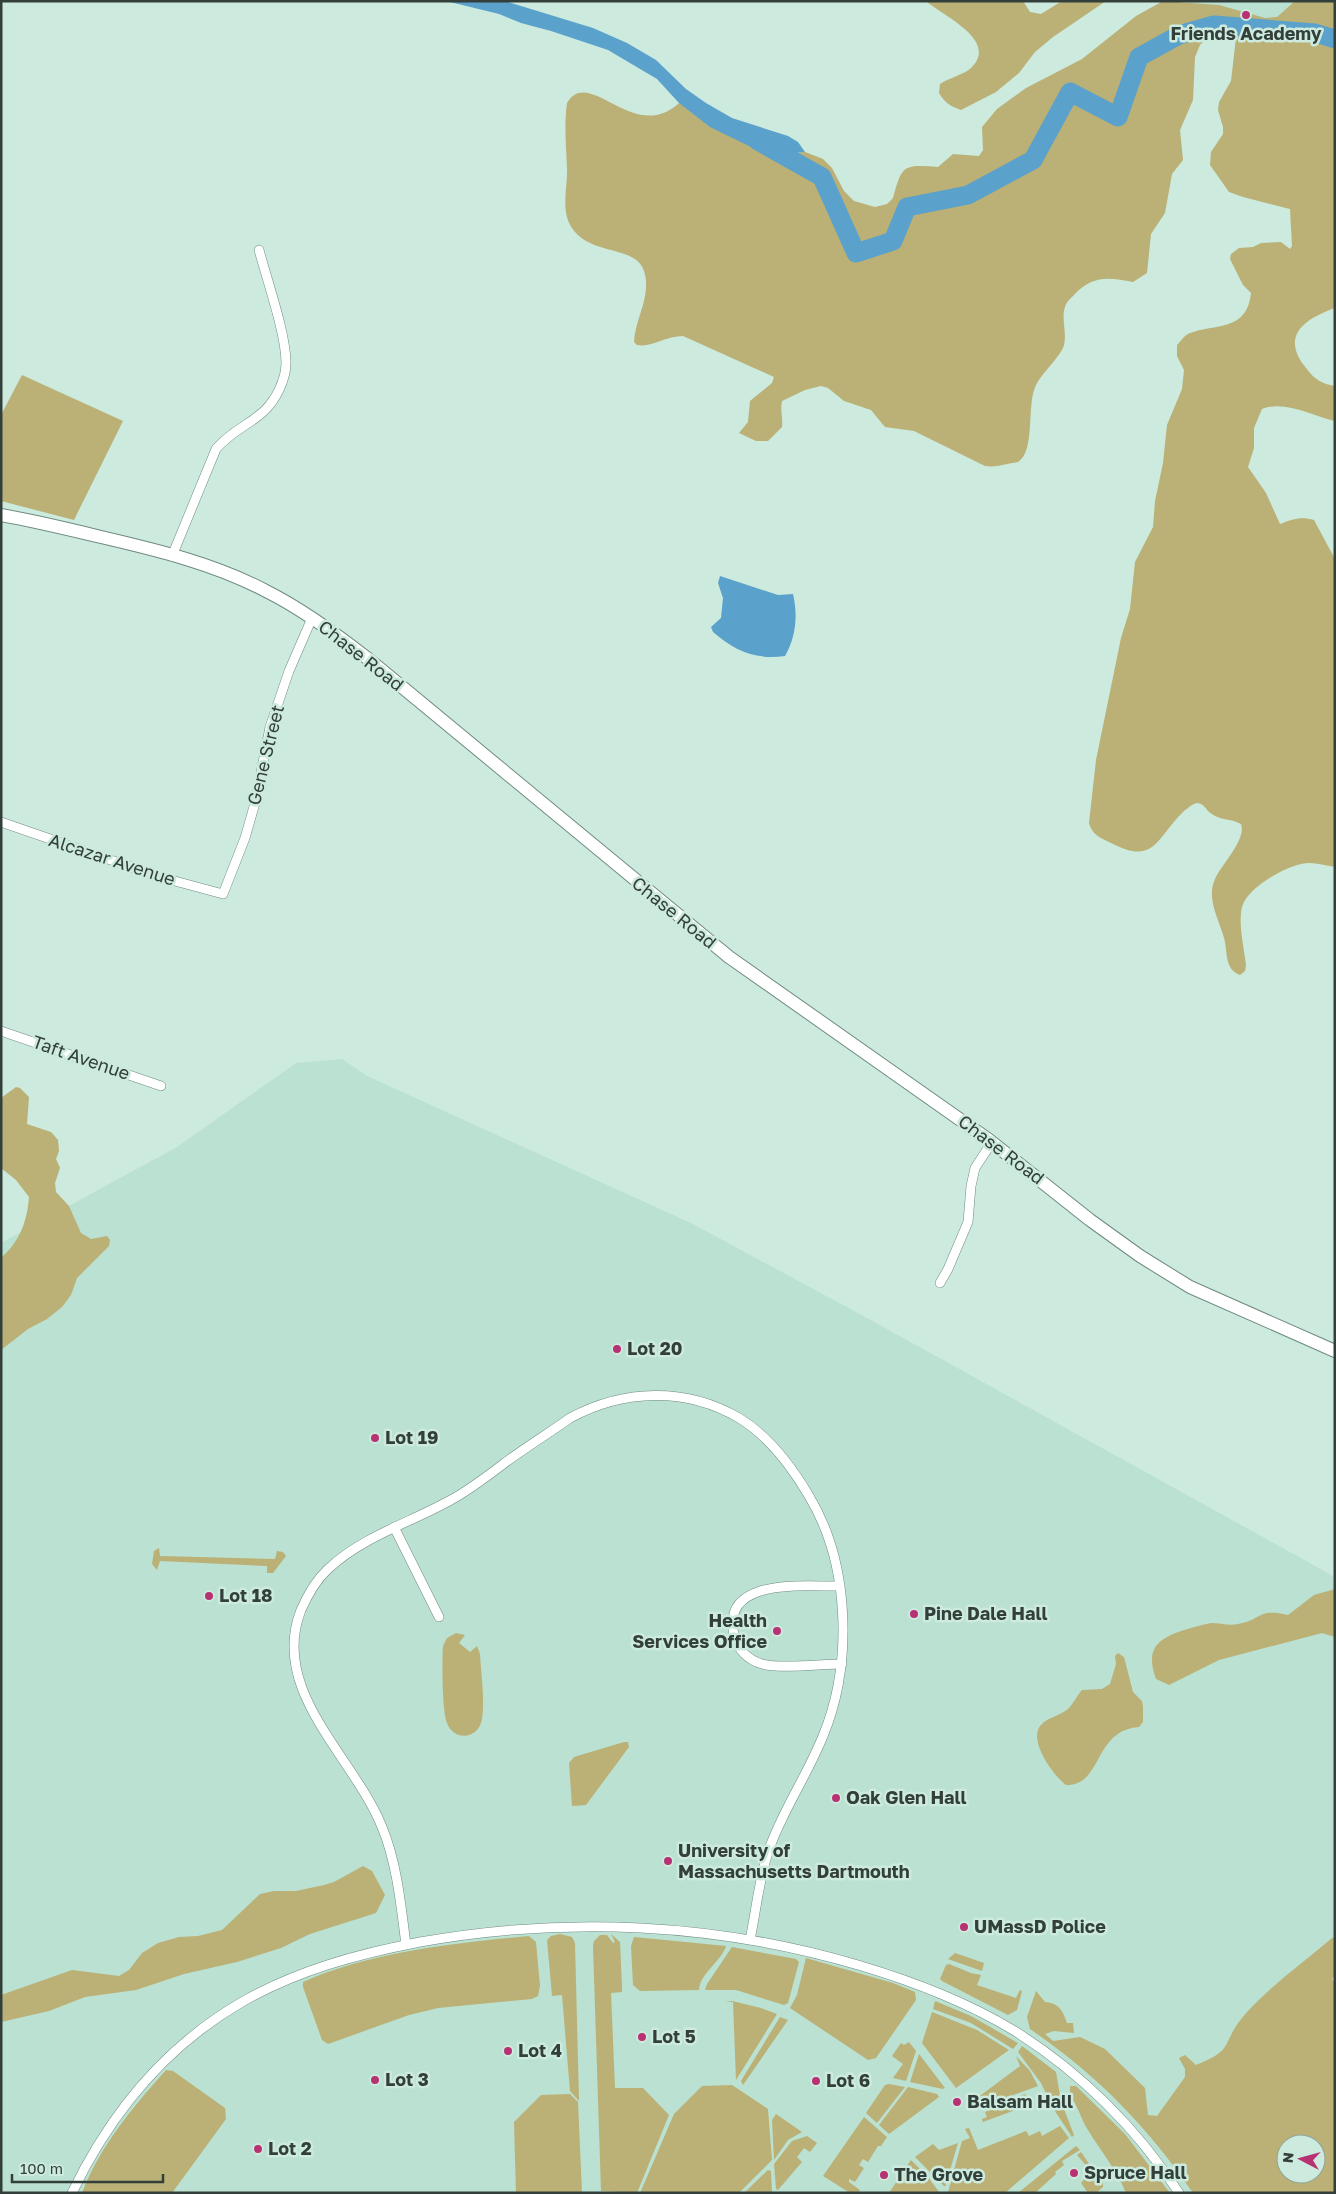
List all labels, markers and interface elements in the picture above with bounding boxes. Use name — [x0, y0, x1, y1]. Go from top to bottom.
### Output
marker: Friends Academy — [1240, 9, 1252, 21]
place label: Friends Academy — [1170, 22, 1322, 44]
street label: Chase Road — [315, 615, 409, 695]
street label: Gene Street — [242, 702, 288, 807]
street label: Alcazar Avenue — [46, 828, 178, 890]
street label: Chase Road — [628, 872, 721, 953]
street label: Taft Avenue — [30, 1030, 133, 1084]
street label: Chase Road — [954, 1110, 1049, 1189]
place label: Lot 20 — [627, 1337, 682, 1359]
marker: Lot 20 — [611, 1343, 623, 1355]
place label: Lot 19 — [385, 1426, 438, 1448]
marker: Lot 19 — [369, 1432, 381, 1444]
place label: Lot 18 — [219, 1584, 272, 1606]
marker: Lot 18 — [203, 1590, 215, 1602]
place label: Pine Dale Hall — [924, 1602, 1048, 1624]
marker: Pine Dale Hall — [908, 1608, 920, 1620]
place label: Health Services Office — [632, 1609, 767, 1652]
marker: Health Services Office — [771, 1625, 783, 1637]
place label: Oak Glen Hall — [846, 1786, 967, 1808]
marker: Oak Glen Hall — [830, 1792, 842, 1804]
place label: University of Massachusetts Dartmouth — [678, 1839, 910, 1882]
marker: University of Massachusetts Dartmouth — [662, 1855, 674, 1867]
place label: UMassD Police — [974, 1915, 1106, 1937]
marker: UMassD Police — [958, 1921, 970, 1933]
place label: Lot 5 — [652, 2025, 696, 2047]
marker: Lot 5 — [636, 2031, 648, 2043]
place label: Lot 4 — [518, 2039, 562, 2061]
marker: Lot 4 — [502, 2045, 514, 2057]
place label: Lot 3 — [385, 2068, 429, 2090]
place label: Lot 6 — [826, 2069, 870, 2091]
marker: Lot 3 — [369, 2074, 381, 2086]
marker: Lot 6 — [810, 2075, 822, 2087]
place label: Balsam Hall — [967, 2090, 1073, 2112]
marker: Balsam Hall — [951, 2096, 963, 2108]
north arrow — [1276, 2134, 1326, 2184]
place label: Lot 2 — [268, 2137, 312, 2159]
marker: Lot 2 — [252, 2143, 264, 2155]
text: N — [1279, 2151, 1297, 2164]
scale bar — [12, 2152, 164, 2184]
text: 100 m — [20, 2159, 63, 2177]
place label: Spruce Hall — [1084, 2161, 1187, 2183]
place label: The Grove — [894, 2163, 984, 2185]
marker: Spruce Hall — [1068, 2167, 1080, 2179]
marker: The Grove — [878, 2169, 890, 2181]

